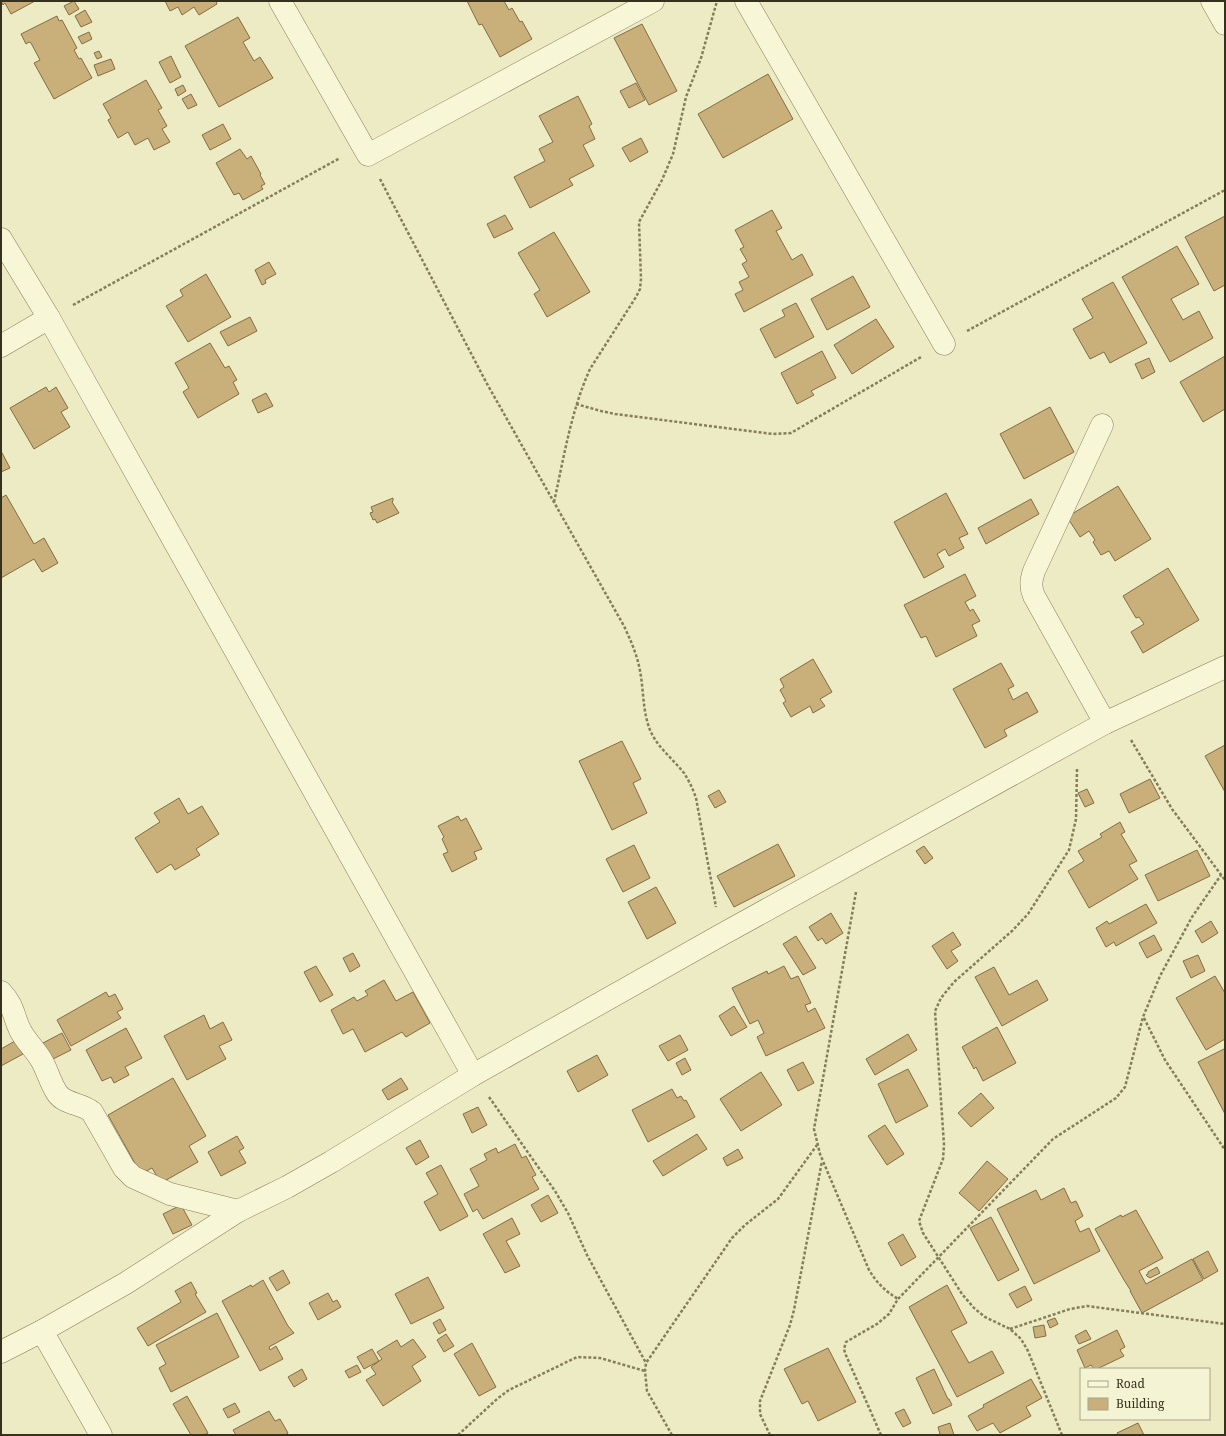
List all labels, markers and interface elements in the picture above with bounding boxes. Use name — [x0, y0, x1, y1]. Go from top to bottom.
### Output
legend — [1080, 1368, 1210, 1420]
text: Road — [1116, 1375, 1146, 1392]
text: Building — [1116, 1395, 1165, 1412]

